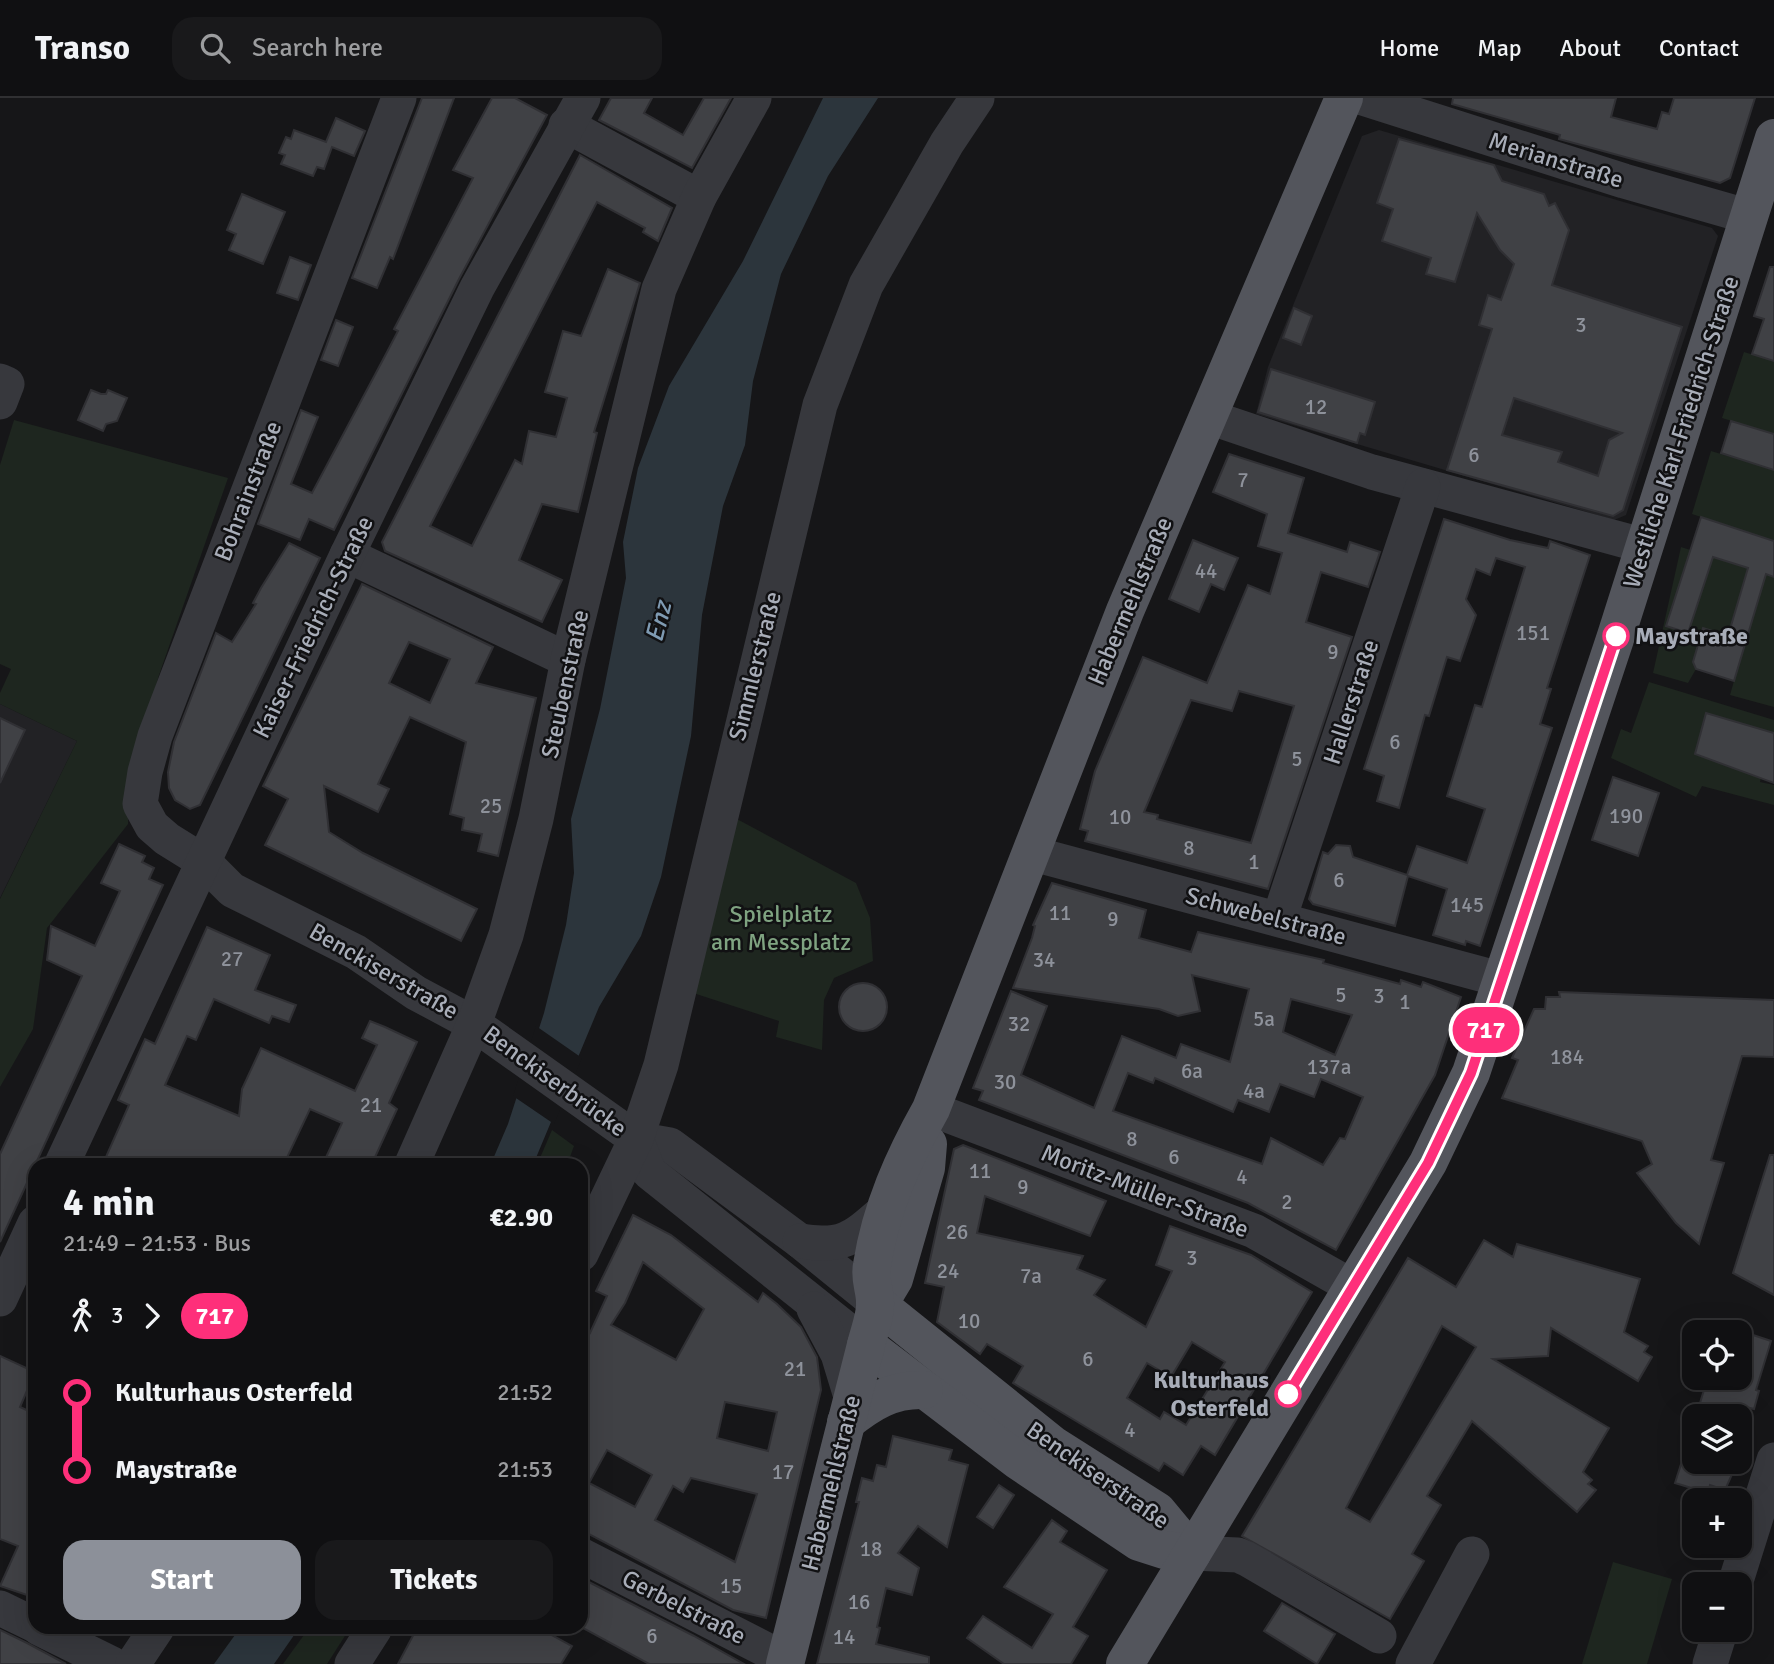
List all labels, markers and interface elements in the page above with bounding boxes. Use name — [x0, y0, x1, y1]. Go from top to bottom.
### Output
search box — [172, 17, 662, 80]
text: Transo — [35, 28, 130, 69]
icon: search — [196, 29, 234, 67]
text: Search here — [252, 32, 383, 64]
text: Home — [1379, 33, 1439, 63]
text: Map — [1477, 33, 1522, 63]
text: About — [1560, 33, 1621, 63]
text: Contact — [1659, 33, 1739, 63]
street label: Merianstraße — [1485, 125, 1627, 195]
street label: Westliche Karl-Friedrich-Straße — [1616, 272, 1746, 592]
house number: 3 — [1575, 312, 1587, 338]
house number: 12 — [1305, 394, 1327, 420]
street label: Bohrainstraße — [208, 417, 288, 565]
house number: 6 — [1468, 442, 1480, 468]
house number: 7 — [1237, 467, 1249, 493]
street label: Kaiser-Friedrich-Straße — [246, 511, 380, 743]
street label: Habermehlstraße — [1081, 512, 1179, 690]
house number: 44 — [1195, 558, 1217, 584]
street label: Simmlerstraße — [722, 588, 788, 744]
water label: Enz — [639, 596, 680, 646]
street label: Steubenstraße — [535, 607, 595, 761]
house number: 151 — [1516, 620, 1550, 646]
place label: Maystraße — [1635, 621, 1748, 651]
marker: Maystraße — [1603, 623, 1629, 649]
street label: Hallerstraße — [1317, 636, 1385, 768]
house number: 9 — [1327, 639, 1339, 665]
house number: 6 — [1389, 729, 1401, 755]
house number: 5 — [1291, 746, 1303, 772]
house number: 25 — [480, 793, 502, 819]
house number: 190 — [1609, 803, 1643, 829]
house number: 10 — [1109, 804, 1131, 830]
house number: 8 — [1183, 835, 1195, 861]
house number: 1 — [1248, 849, 1260, 875]
house number: 6 — [1333, 867, 1345, 893]
street label: Schwebelstraße — [1182, 880, 1350, 952]
house number: 145 — [1450, 892, 1484, 918]
park label: Spielplatz am Messplatz — [711, 899, 851, 957]
house number: 11 — [1049, 900, 1071, 926]
house number: 9 — [1107, 906, 1119, 932]
street label: Benckiserstraße — [304, 916, 464, 1026]
house number: 27 — [221, 946, 243, 972]
house number: 34 — [1033, 947, 1055, 973]
house number: 5 — [1335, 982, 1347, 1008]
house number: 3 — [1373, 983, 1385, 1009]
house number: 1 — [1399, 989, 1411, 1015]
house number: 5a — [1253, 1006, 1275, 1032]
line badge: 717 — [1446, 1007, 1526, 1053]
house number: 32 — [1008, 1011, 1030, 1037]
text: 717 — [1467, 1015, 1505, 1045]
street label: Benckiserbrücke — [477, 1019, 633, 1143]
house number: 184 — [1550, 1044, 1584, 1070]
house number: 137a — [1307, 1054, 1351, 1080]
house number: 6a — [1181, 1058, 1203, 1084]
house number: 30 — [994, 1069, 1016, 1095]
house number: 4a — [1243, 1078, 1265, 1104]
house number: 21 — [360, 1092, 382, 1118]
house number: 8 — [1126, 1126, 1138, 1152]
street label: Moritz-Müller-Straße — [1037, 1138, 1253, 1244]
house number: 6 — [1168, 1144, 1180, 1170]
house number: 11 — [969, 1158, 991, 1184]
house number: 4 — [1236, 1164, 1248, 1190]
house number: 9 — [1017, 1174, 1029, 1200]
text: 4 min — [63, 1179, 155, 1226]
house number: 2 — [1281, 1189, 1293, 1215]
text: €2.90 — [489, 1202, 553, 1234]
house number: 26 — [946, 1219, 968, 1245]
text: 21:49 – 21:53 · Bus — [63, 1229, 251, 1258]
house number: 3 — [1186, 1245, 1198, 1271]
house number: 24 — [937, 1258, 959, 1284]
house number: 7a — [1020, 1263, 1042, 1289]
icon: walk — [63, 1297, 101, 1335]
icon: forward — [133, 1297, 171, 1335]
text: 3 — [111, 1301, 123, 1330]
text: 717 — [195, 1301, 234, 1331]
house number: 10 — [958, 1308, 980, 1334]
map controls — [1682, 1320, 1752, 1642]
button: locate — [1682, 1320, 1752, 1390]
house number: 6 — [1082, 1346, 1094, 1372]
house number: 21 — [784, 1356, 806, 1382]
place label: Kulturhaus Osterfeld — [1153, 1365, 1269, 1423]
text: Kulturhaus Osterfeld — [115, 1377, 353, 1409]
text: 21:52 — [497, 1378, 553, 1407]
marker: Kulturhaus Osterfeld — [1275, 1381, 1301, 1407]
street label: Habermehlstraße — [795, 1392, 867, 1574]
button: layers — [1682, 1404, 1752, 1474]
street label: Benckiserstraße — [1021, 1415, 1175, 1535]
house number: 4 — [1124, 1417, 1136, 1443]
text: Maystraße — [115, 1454, 237, 1486]
text: 21:53 — [497, 1455, 553, 1484]
house number: 17 — [772, 1459, 794, 1485]
button: + — [1682, 1488, 1752, 1558]
house number: 18 — [860, 1536, 882, 1562]
button: Start — [63, 1540, 301, 1620]
button: Tickets — [315, 1540, 553, 1620]
street label: Gerbelstraße — [617, 1563, 751, 1651]
button: − — [1682, 1572, 1752, 1642]
house number: 15 — [720, 1573, 742, 1599]
house number: 16 — [848, 1589, 870, 1615]
house number: 6 — [646, 1623, 658, 1649]
house number: 14 — [833, 1624, 855, 1650]

